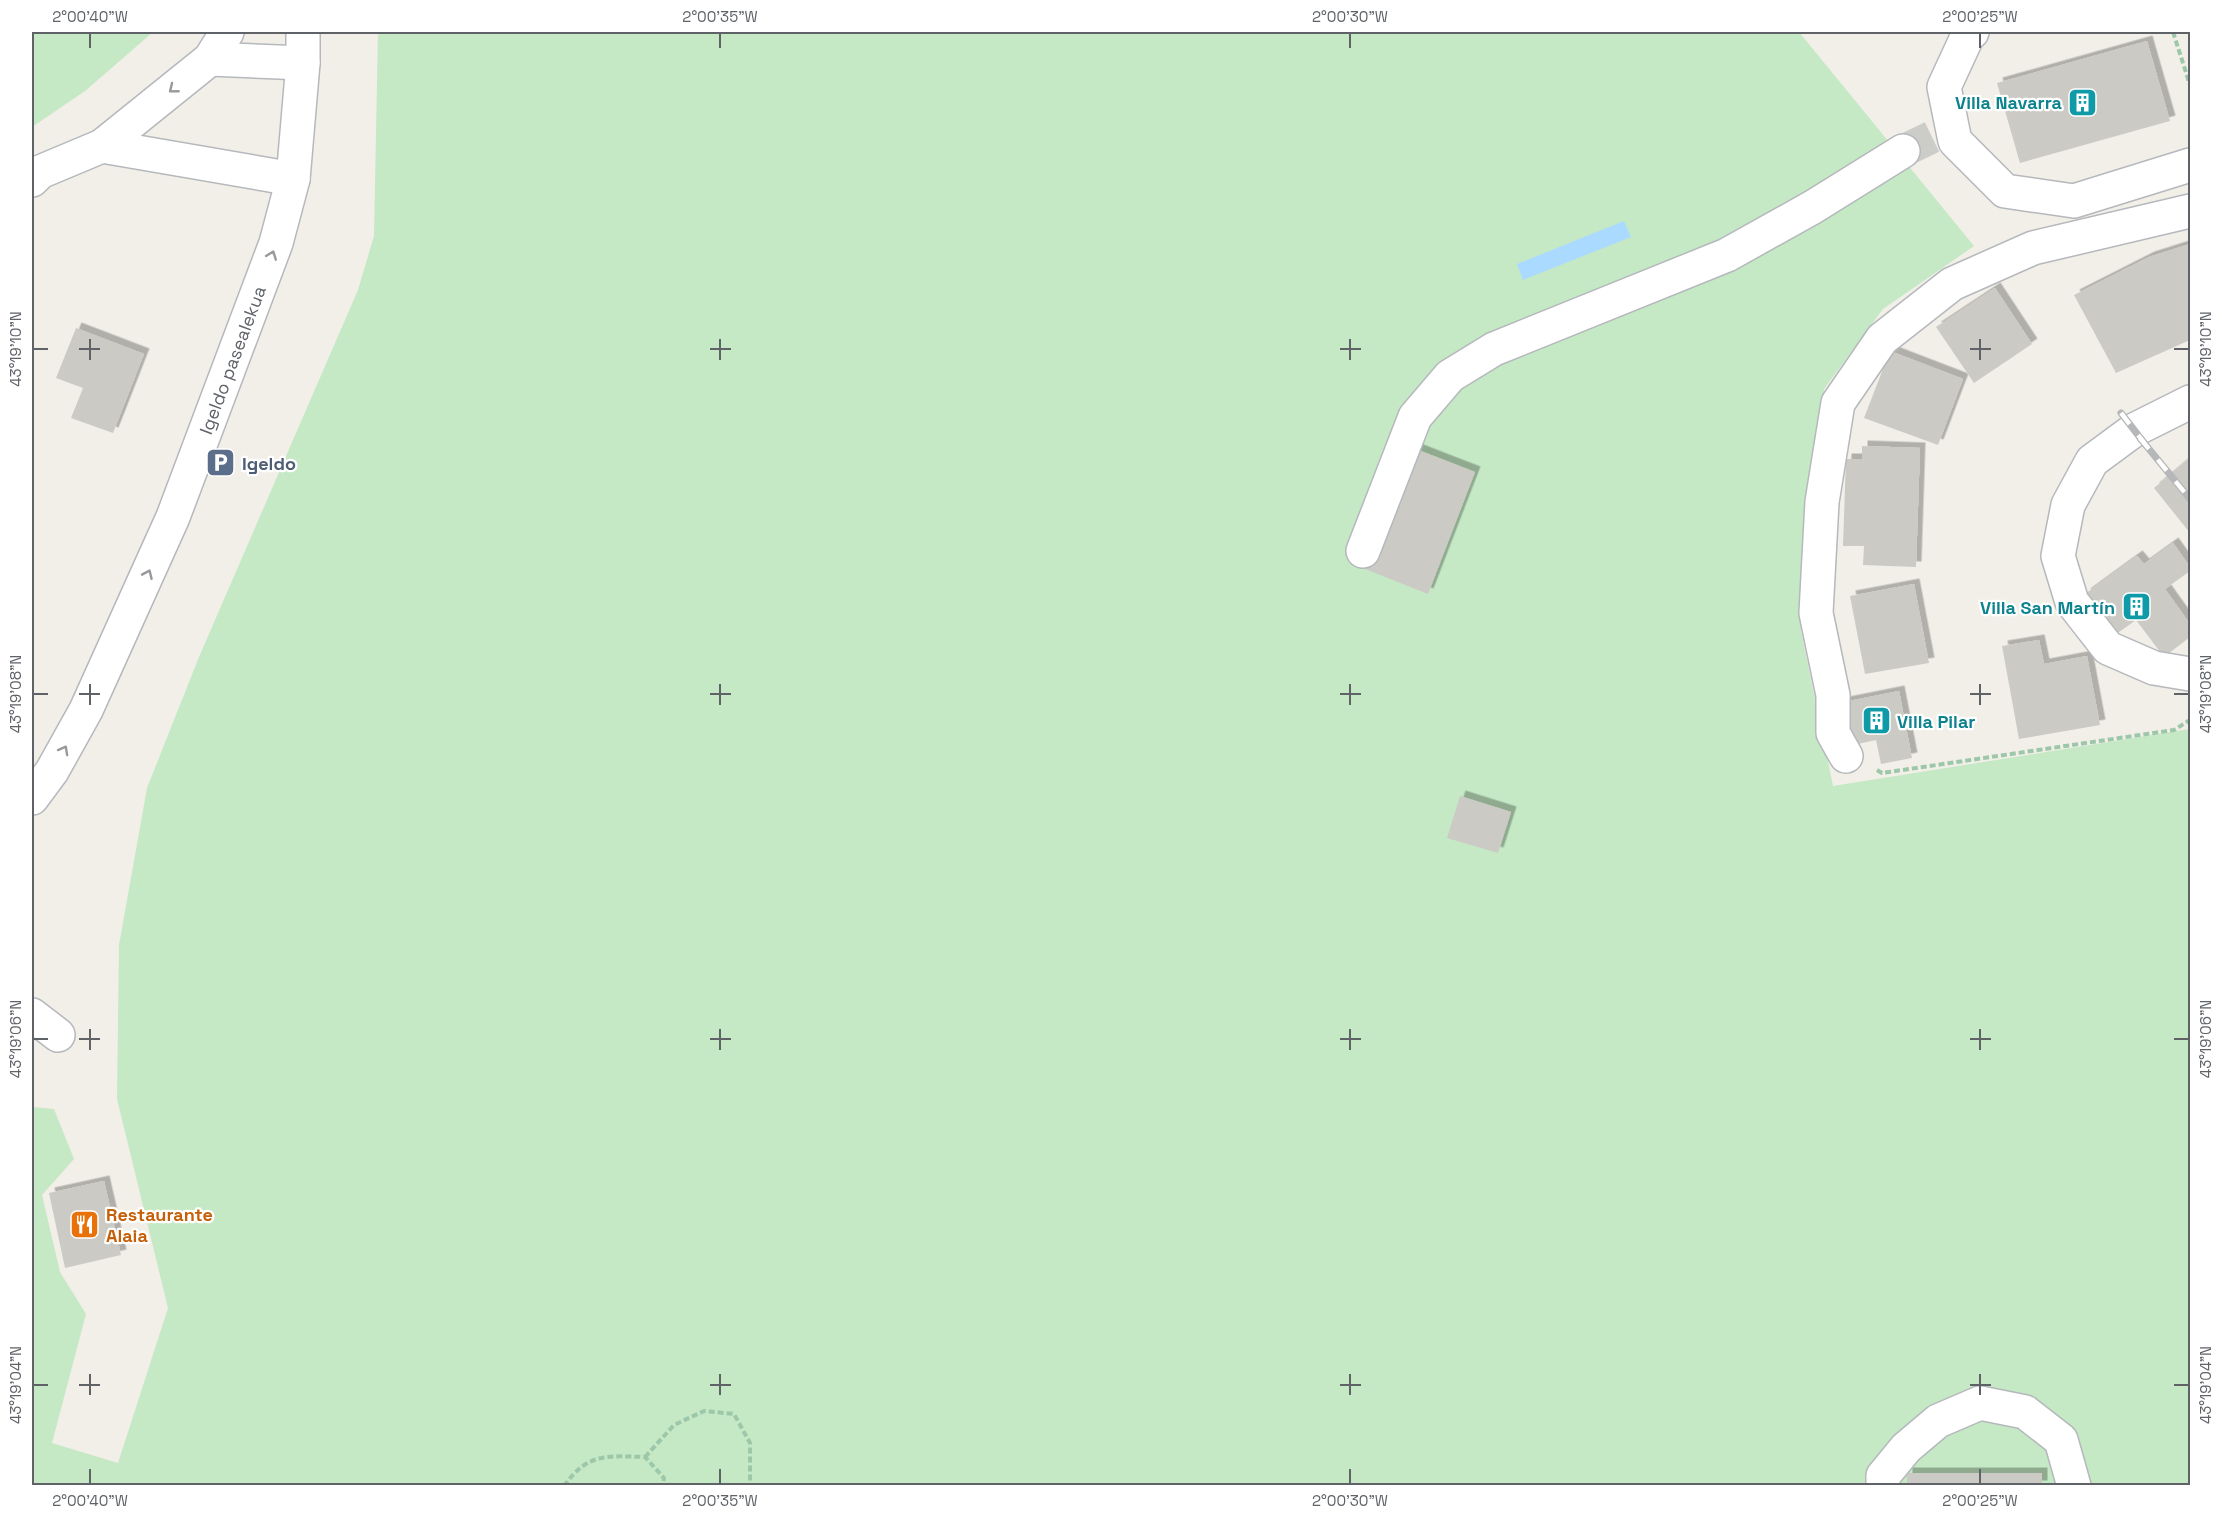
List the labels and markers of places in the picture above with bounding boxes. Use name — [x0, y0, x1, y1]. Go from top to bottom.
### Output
building icon: Villa Navarra — [2067, 86, 2099, 118]
place label: Villa Navarra — [1955, 91, 2063, 114]
parking icon: Igeldo — [205, 447, 237, 479]
place label: Igeldo — [242, 452, 296, 475]
building icon: Villa San Martín — [2120, 591, 2152, 623]
place label: Villa San Martín — [1980, 596, 2115, 619]
building icon: Villa Pilar — [1860, 705, 1892, 737]
place label: Villa Pilar — [1897, 710, 1975, 733]
place label: Restaurante Alaia — [106, 1203, 213, 1247]
restaurant icon: Restaurante Alaia — [69, 1208, 101, 1240]

